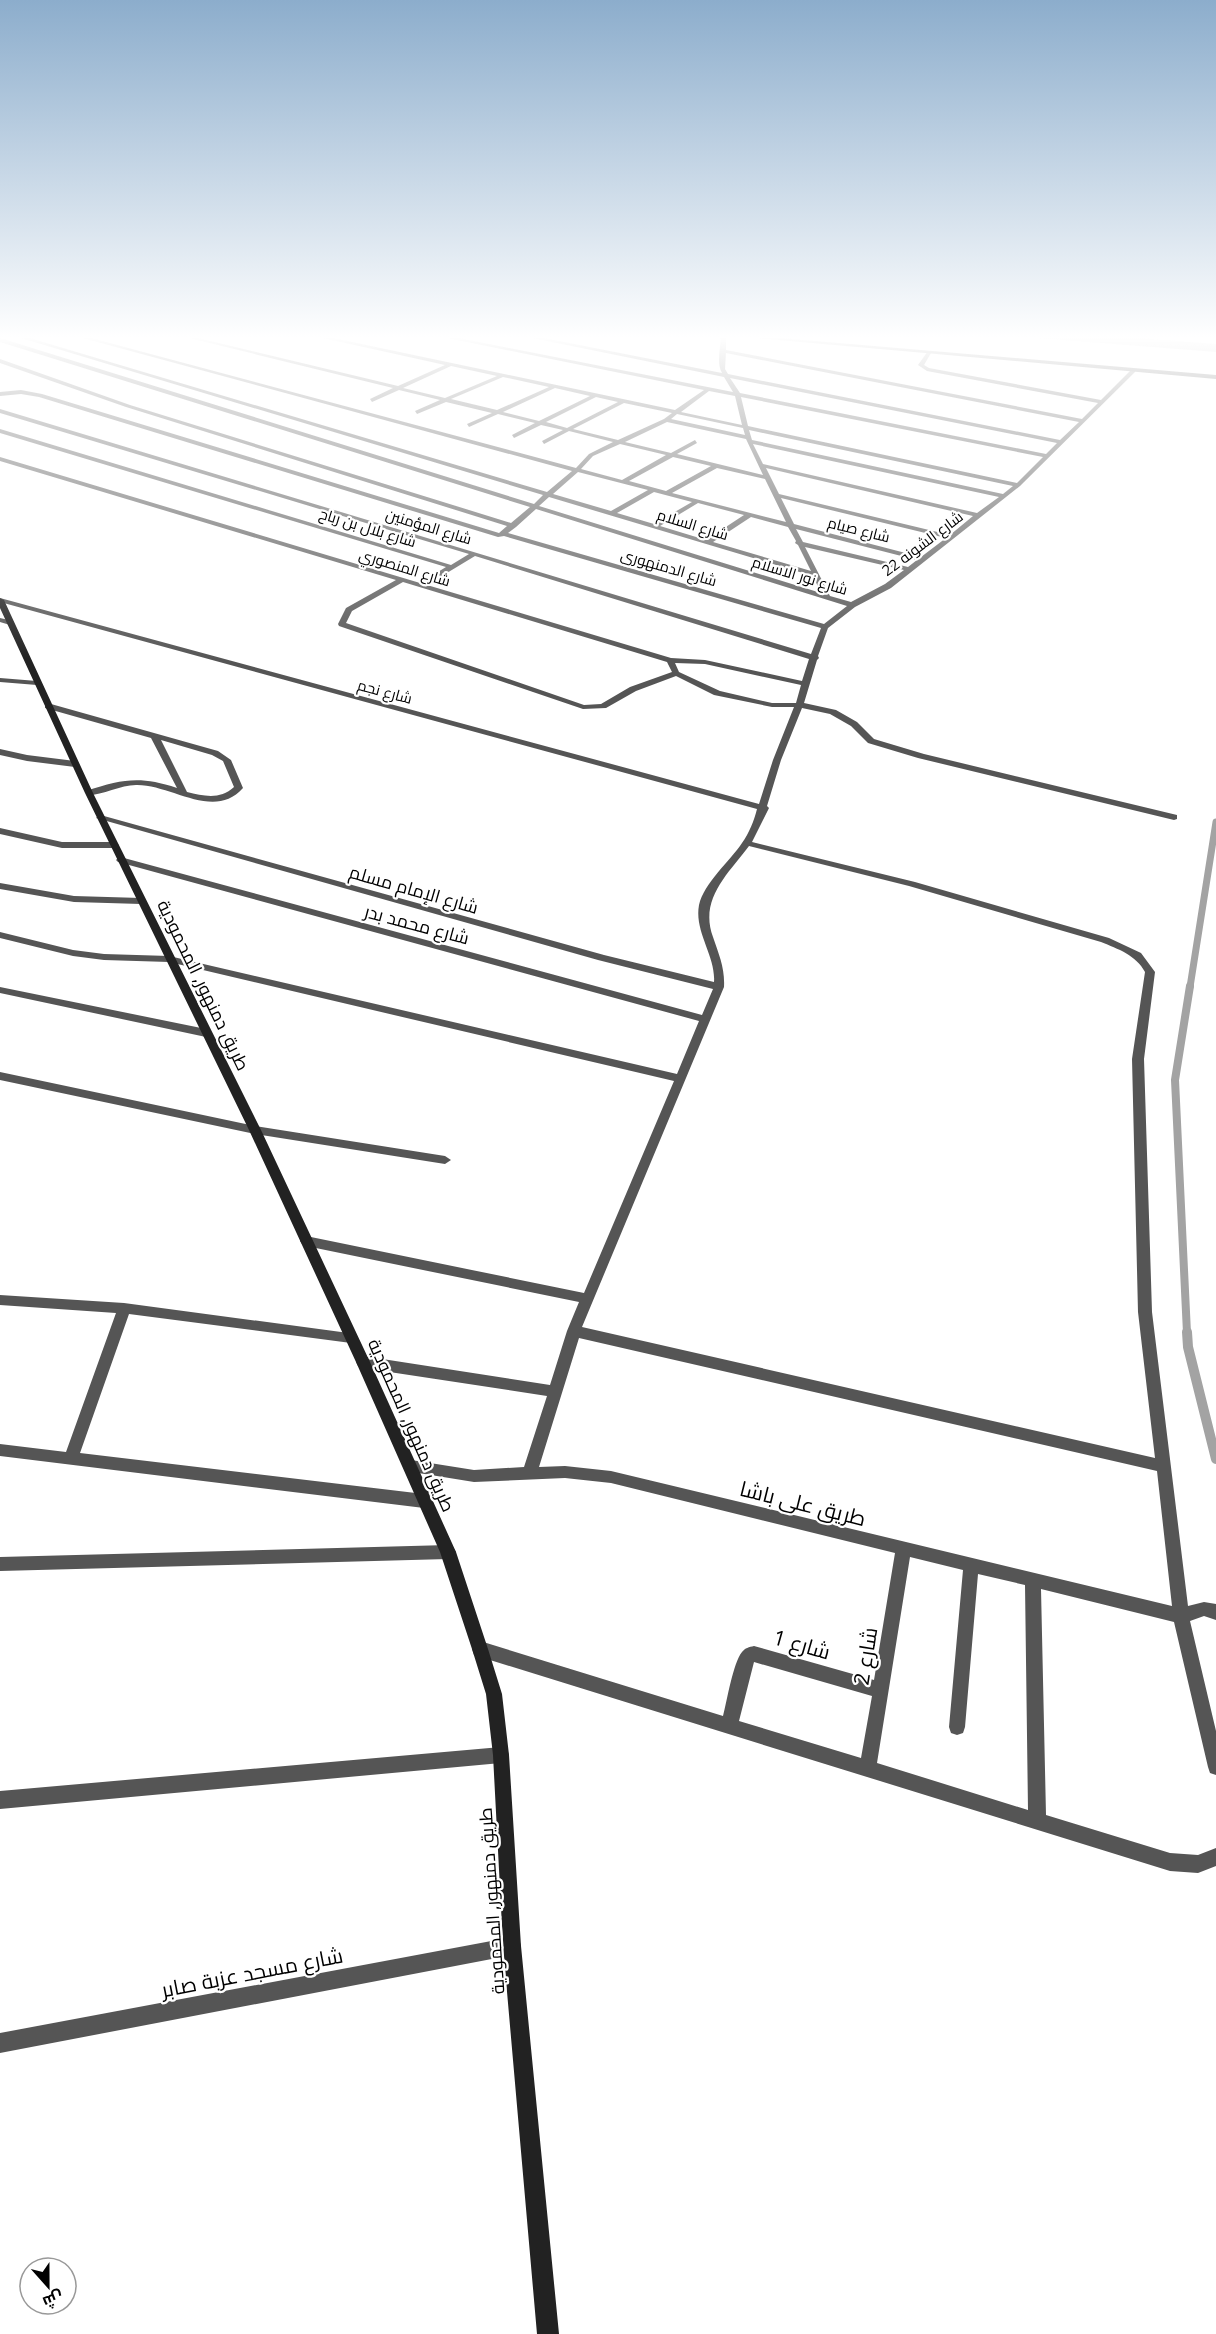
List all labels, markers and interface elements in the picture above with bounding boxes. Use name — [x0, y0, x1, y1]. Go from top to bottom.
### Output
street label: شارع بلال بن رباح — [316, 503, 419, 553]
street label: شارع المؤمنين — [383, 503, 474, 550]
street label: شارع السلام — [654, 504, 731, 546]
street label: شارع الشونه 22 — [877, 506, 968, 582]
street label: شارع صيام — [825, 512, 892, 548]
street label: شارع المنصوري — [356, 544, 453, 593]
street label: شارع الدمنهورى — [618, 544, 719, 592]
street label: شارع نور الاسلام — [749, 551, 850, 601]
street label: شارع نجم — [355, 674, 415, 710]
street label: شارع الإمام مسلم — [346, 859, 481, 920]
street label: طريق دمنهور, المحمودية — [151, 896, 256, 1075]
street label: شارع محمد بدر — [361, 898, 472, 950]
street label: طريق دمنهور, المحمودية — [362, 1335, 461, 1516]
street label: طريق على باشا — [737, 1474, 869, 1532]
street label: شارع 1 — [770, 1623, 834, 1666]
street label: شارع 2 — [847, 1625, 884, 1687]
street label: طريق دمنهور, المحمودية — [473, 1807, 510, 1995]
street label: شارع مسجد عزبة صابر — [158, 1941, 345, 2004]
north arrow — [18, 2256, 78, 2316]
text: ش — [40, 2286, 67, 2314]

